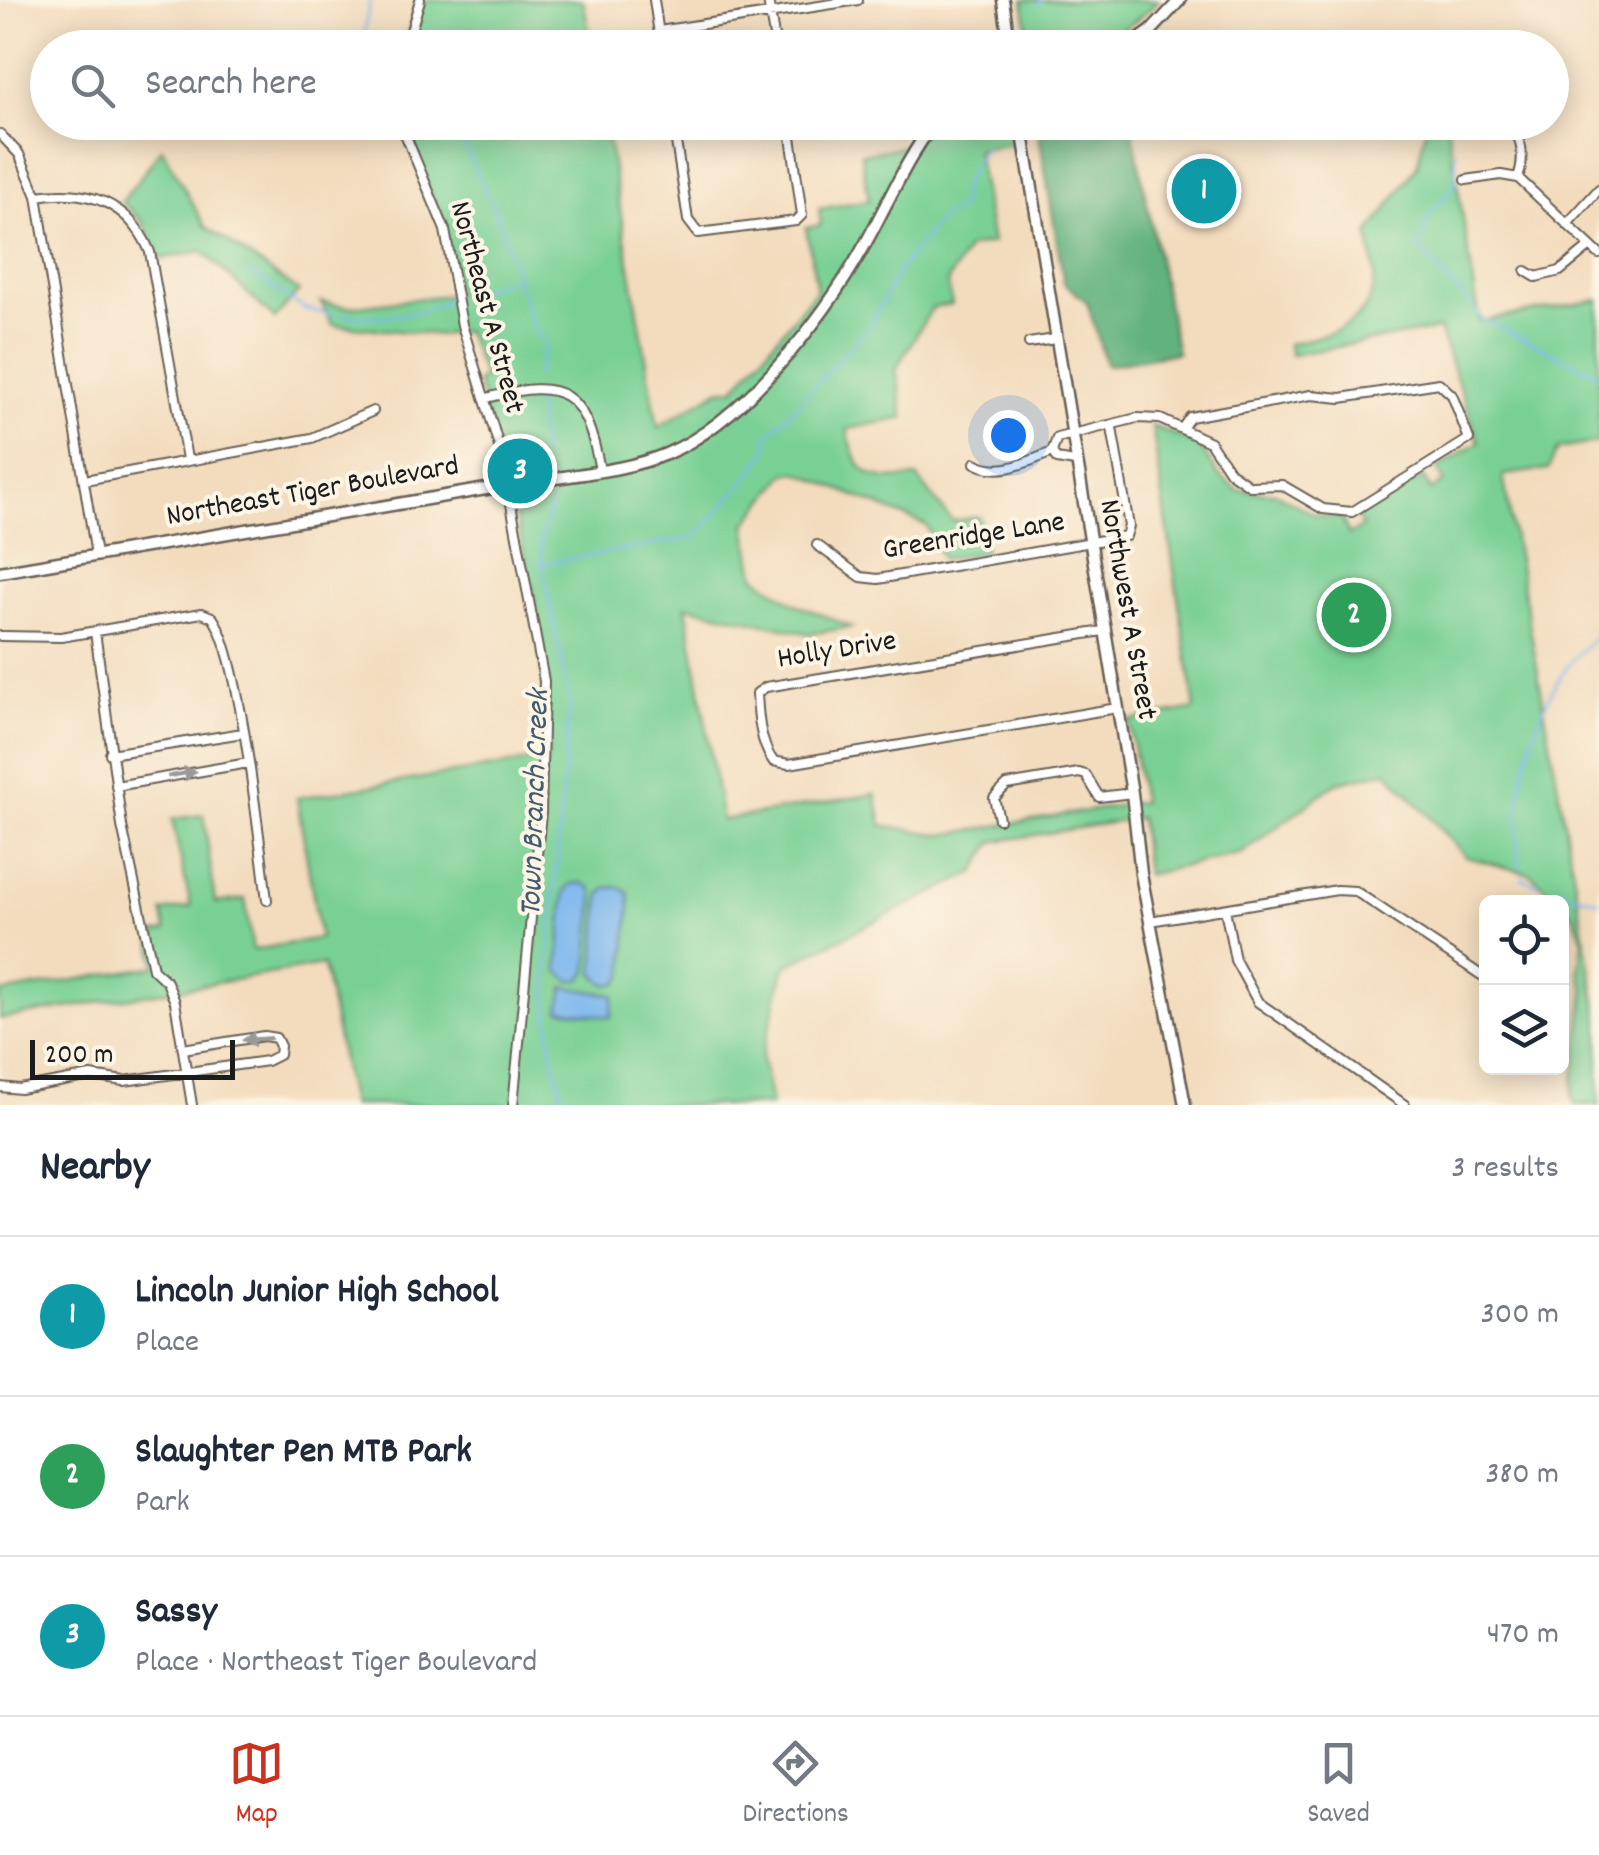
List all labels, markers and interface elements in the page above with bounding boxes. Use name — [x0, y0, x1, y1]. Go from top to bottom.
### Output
search box — [30, 30, 1569, 140]
icon: search — [65, 58, 120, 113]
text: Search here — [145, 58, 317, 113]
pin: 1 — [1172, 154, 1236, 228]
street label: Northeast A Street — [436, 197, 534, 419]
your location — [983, 410, 1034, 461]
pin: 3 — [488, 434, 552, 508]
street label: Northeast Tiger Boulevard — [163, 446, 463, 540]
street label: Northwest A Street — [1085, 496, 1167, 724]
street label: Greenridge Lane — [880, 502, 1068, 574]
pin: 2 — [1322, 578, 1386, 652]
street label: Holly Drive — [774, 621, 900, 683]
water label: Town Branch Creek — [510, 686, 564, 917]
one-way arrow — [167, 766, 198, 781]
map controls — [1479, 895, 1569, 1075]
button: locate — [1479, 895, 1569, 985]
button: layers — [1479, 985, 1569, 1075]
one-way arrow — [241, 1031, 272, 1047]
scale bar — [30, 1035, 235, 1080]
text: 200 m — [45, 1037, 113, 1077]
text: Nearby — [40, 1140, 150, 1200]
text: 3 results — [1451, 1147, 1559, 1193]
text: Lincoln Junior High School — [135, 1266, 498, 1321]
text: 1 — [69, 1293, 76, 1339]
text: 300 m — [1481, 1293, 1559, 1339]
text: Place — [135, 1321, 199, 1367]
text: Slaughter Pen MTB Park — [135, 1426, 472, 1481]
text: 2 — [66, 1453, 79, 1499]
text: 380 m — [1485, 1453, 1559, 1499]
text: Park — [135, 1481, 190, 1527]
text: Sassy — [135, 1586, 217, 1641]
text: 3 — [65, 1613, 80, 1659]
text: 470 m — [1487, 1613, 1559, 1659]
text: Place · Northeast Tiger Boulevard — [135, 1641, 537, 1687]
tab: Map — [229, 1736, 284, 1836]
tab: Directions — [743, 1736, 849, 1836]
tab: Saved — [1307, 1736, 1370, 1836]

